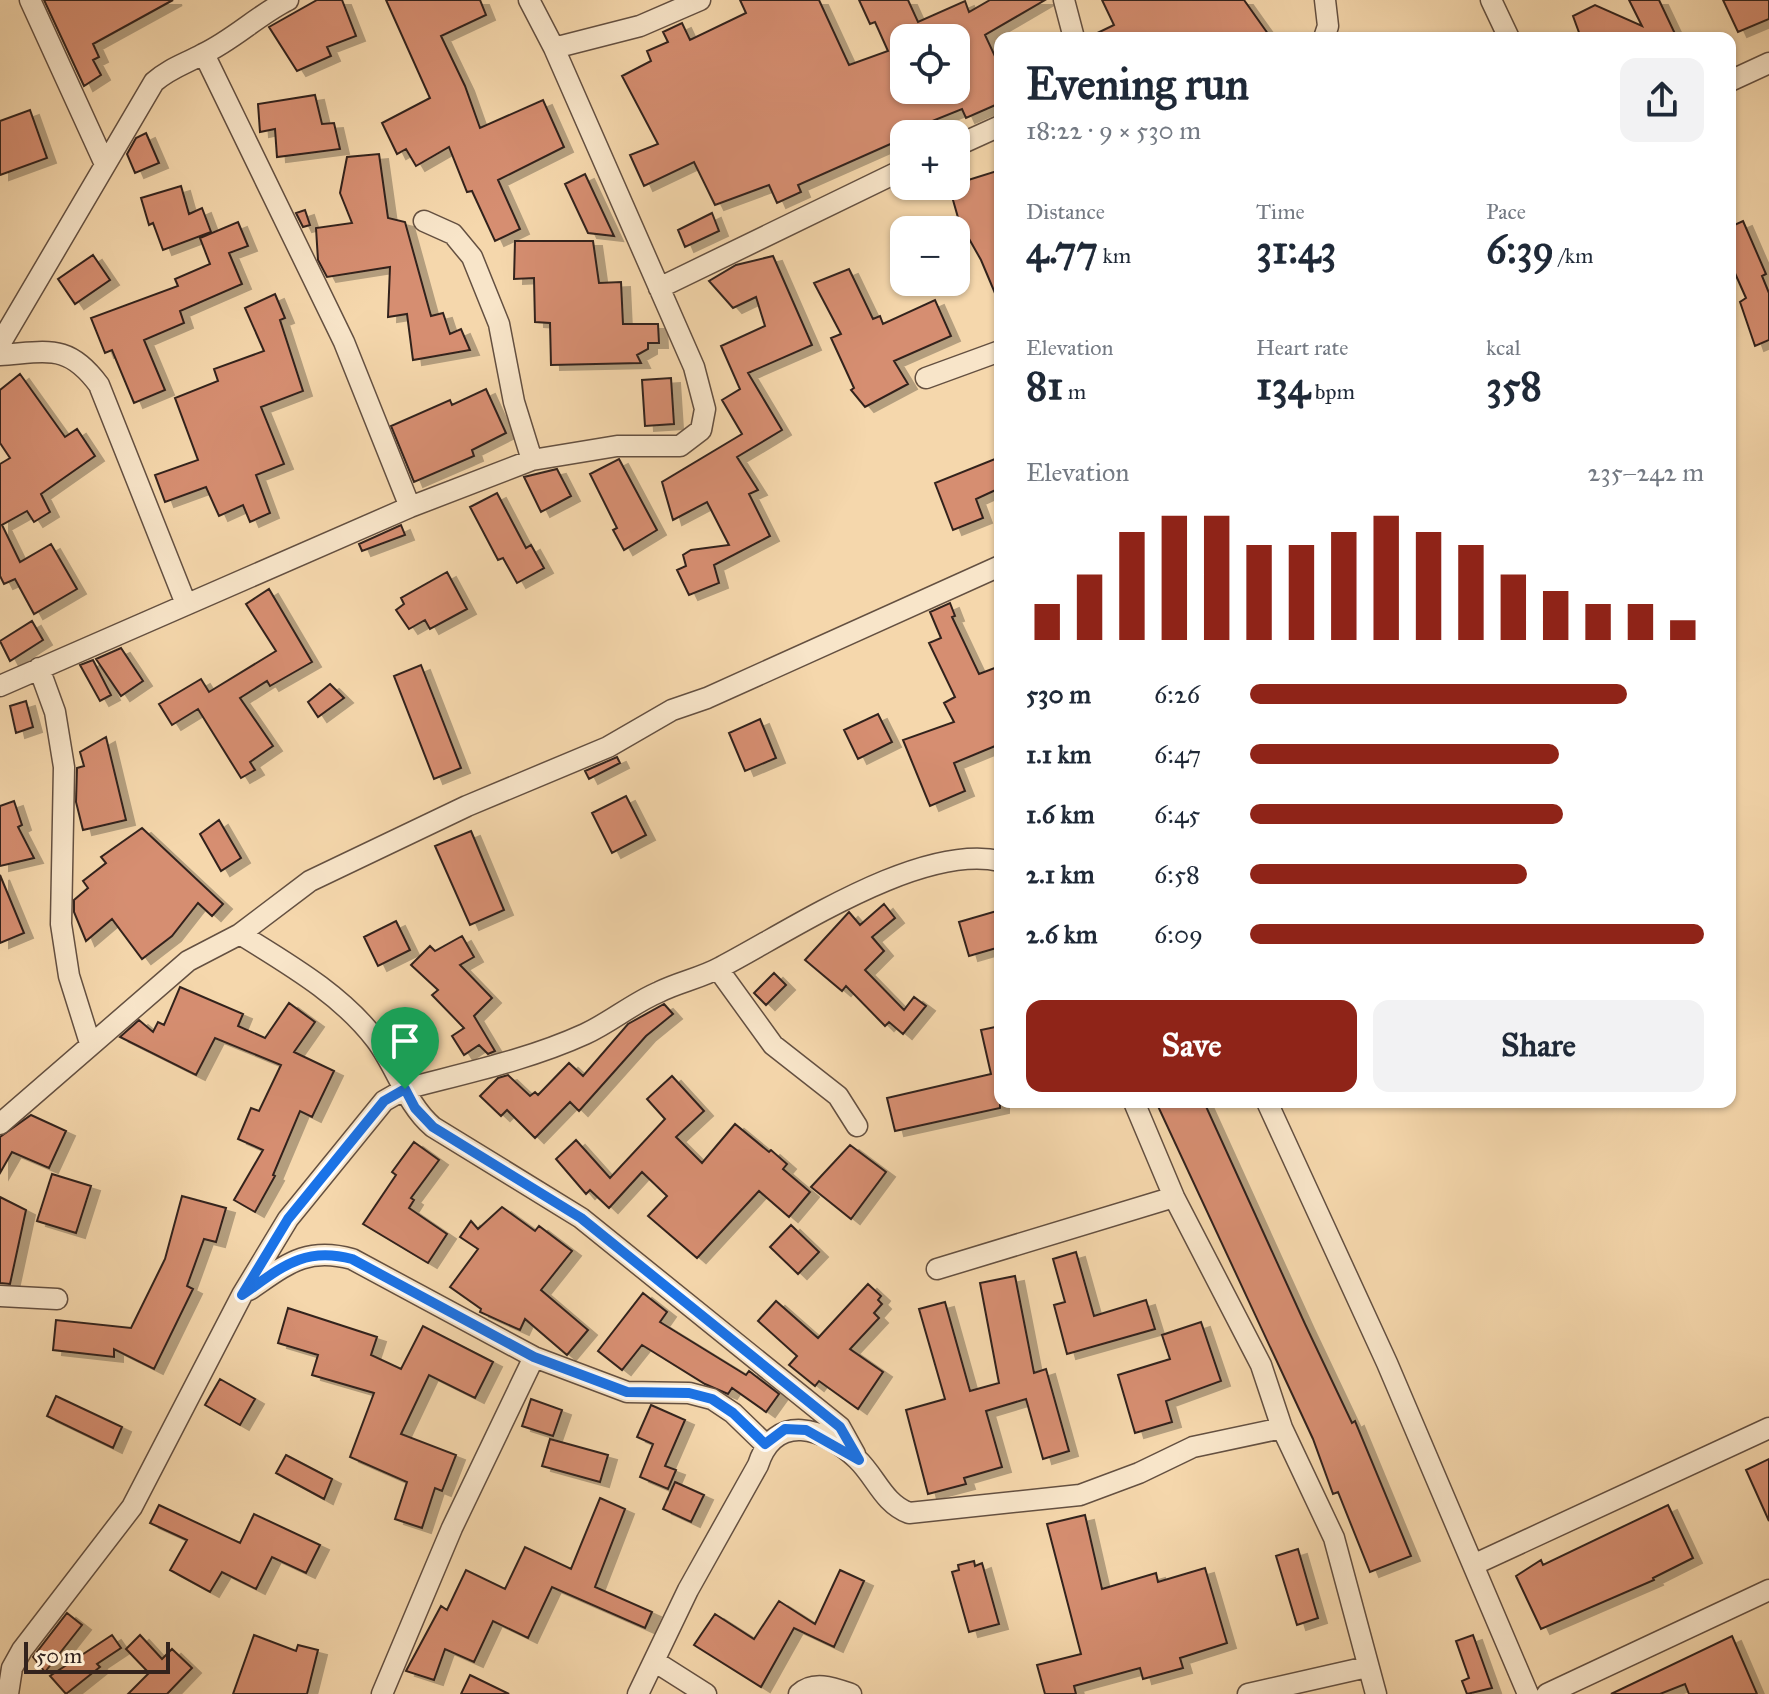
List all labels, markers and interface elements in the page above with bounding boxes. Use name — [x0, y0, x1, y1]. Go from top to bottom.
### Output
map controls — [890, 24, 970, 296]
button: locate — [890, 24, 970, 104]
text: Evening run — [1026, 57, 1249, 111]
button: share — [1620, 58, 1704, 142]
text: 18:22 · 9 × 530 m — [1026, 114, 1201, 146]
button: + — [890, 120, 970, 200]
text: Distance — [1026, 198, 1105, 225]
text: Time — [1256, 198, 1305, 225]
text: Pace — [1486, 198, 1526, 225]
button: − — [890, 216, 970, 296]
text: 4.77 — [1026, 225, 1098, 274]
text: 31:43 — [1256, 225, 1336, 274]
text: 6:39 — [1486, 225, 1554, 274]
text: km — [1098, 242, 1131, 269]
text: /km — [1554, 242, 1593, 269]
text: Elevation — [1026, 334, 1113, 361]
text: Heart rate — [1256, 334, 1349, 361]
text: kcal — [1486, 334, 1521, 361]
text: 81 — [1026, 361, 1063, 410]
text: 134 — [1256, 361, 1310, 410]
text: 358 — [1486, 361, 1542, 410]
text: m — [1063, 378, 1086, 405]
text: bpm — [1310, 378, 1355, 405]
text: Elevation — [1026, 456, 1129, 488]
text: 235–242 m — [1588, 456, 1704, 488]
text: 530 m — [1026, 678, 1091, 710]
text: 6:26 — [1154, 678, 1200, 710]
text: 1.1 km — [1026, 738, 1091, 770]
text: 6:47 — [1154, 738, 1201, 770]
text: 1.6 km — [1026, 798, 1095, 830]
text: 6:45 — [1154, 798, 1200, 830]
text: 2.1 km — [1026, 858, 1095, 890]
text: 6:58 — [1154, 858, 1200, 890]
text: 2.6 km — [1026, 918, 1098, 950]
text: 6:09 — [1154, 918, 1203, 950]
button: Save — [1026, 1000, 1357, 1092]
button: Share — [1373, 1000, 1704, 1092]
pin — [371, 1007, 439, 1089]
icon: arrive — [383, 1019, 427, 1063]
scale bar — [24, 1638, 170, 1674]
text: 50 m — [36, 1642, 82, 1669]

